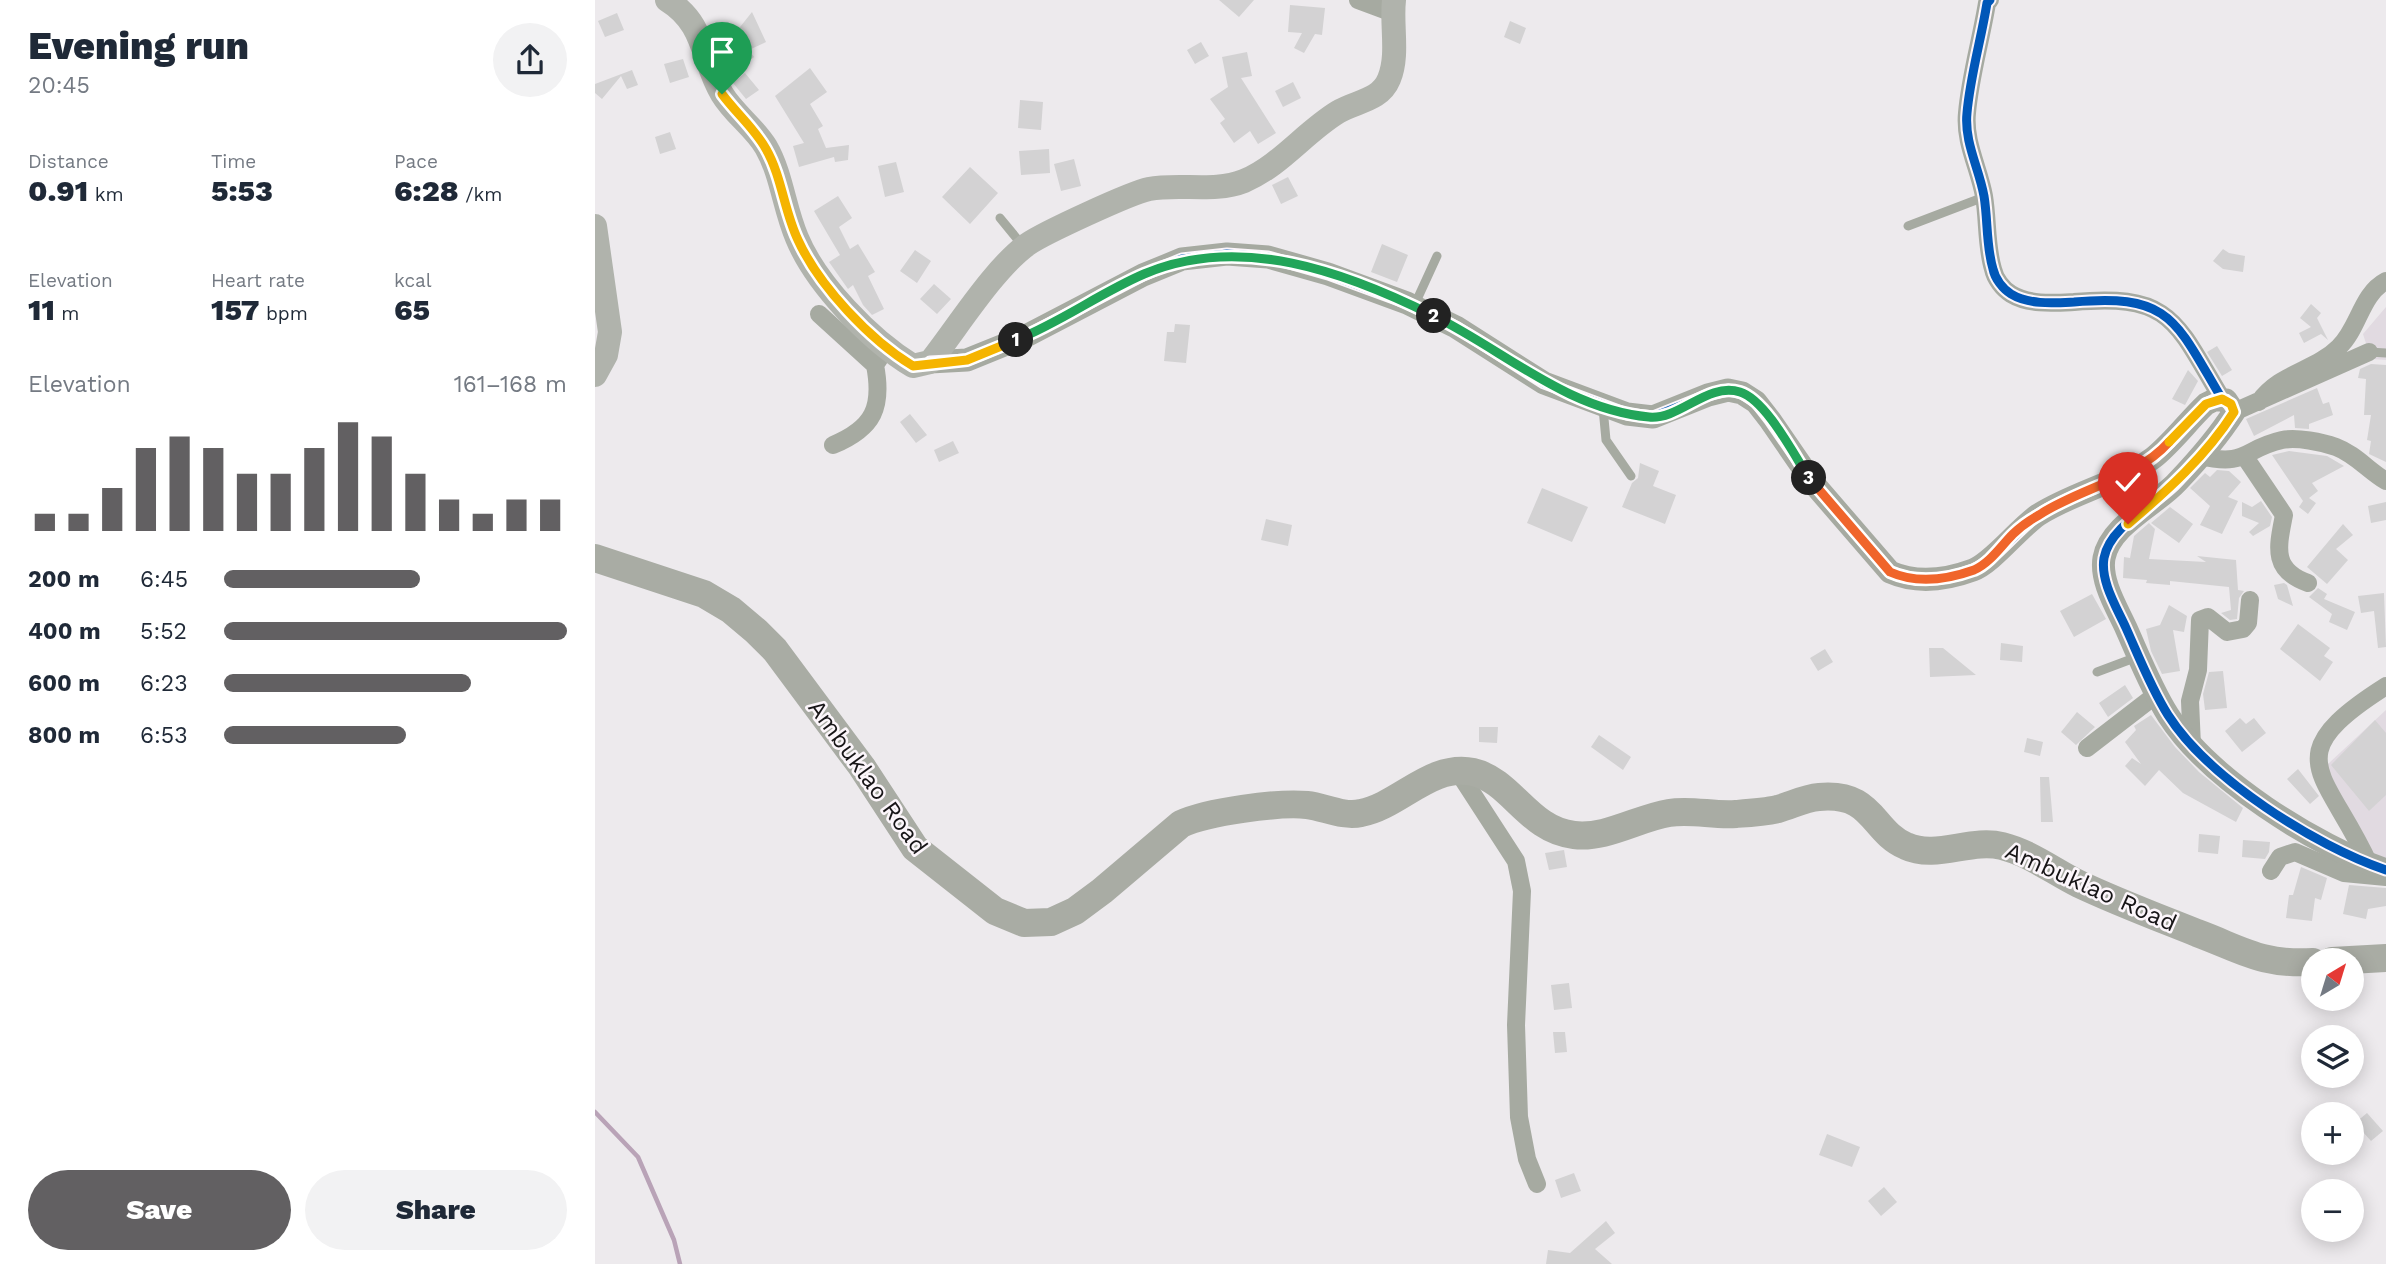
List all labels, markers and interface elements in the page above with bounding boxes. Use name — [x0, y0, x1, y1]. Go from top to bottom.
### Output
pin — [692, 22, 752, 94]
button: share — [493, 23, 567, 97]
text: Evening run — [28, 24, 249, 68]
icon: arrive — [703, 33, 741, 71]
text: 20:45 — [28, 72, 90, 99]
text: Distance — [28, 150, 109, 173]
text: Time — [211, 150, 256, 173]
text: Pace — [394, 150, 438, 173]
text: 0.91 — [28, 173, 88, 208]
text: 5:53 — [211, 173, 273, 208]
text: 6:28 — [394, 173, 459, 208]
text: km — [88, 183, 124, 206]
text: /km — [459, 183, 502, 206]
text: Elevation — [28, 269, 113, 292]
text: Heart rate — [211, 269, 305, 292]
text: kcal — [394, 269, 432, 292]
text: 11 — [28, 292, 55, 327]
text: 157 — [211, 292, 259, 327]
text: 65 — [394, 292, 430, 327]
pin: 2 — [1417, 298, 1451, 334]
text: m — [55, 302, 79, 325]
text: bpm — [259, 302, 308, 325]
text: 2 — [1428, 304, 1439, 327]
pin: 1 — [999, 322, 1033, 358]
text: 1 — [1011, 328, 1020, 351]
text: Elevation — [28, 371, 131, 398]
text: 161–168 m — [454, 371, 567, 398]
pin — [2098, 452, 2158, 524]
pin: 3 — [1791, 461, 1827, 496]
icon: check — [2109, 463, 2147, 501]
text: 3 — [1803, 466, 1814, 489]
text: 200 m — [28, 566, 100, 593]
text: 6:45 — [140, 566, 188, 593]
text: 400 m — [28, 618, 101, 645]
text: 5:52 — [140, 618, 187, 645]
text: 600 m — [28, 670, 100, 697]
text: 6:23 — [140, 670, 188, 697]
street label: Ambuklao Road — [803, 694, 933, 860]
text: 800 m — [28, 722, 100, 749]
text: 6:53 — [140, 722, 188, 749]
street label: Ambuklao Road — [2001, 837, 2181, 937]
north arrow — [2301, 948, 2364, 1012]
map controls — [2301, 948, 2364, 1242]
button: layers — [2301, 1025, 2364, 1088]
button: + — [2301, 1102, 2364, 1165]
button: Save — [28, 1170, 291, 1250]
button: Share — [305, 1170, 567, 1250]
button: − — [2301, 1179, 2364, 1242]

